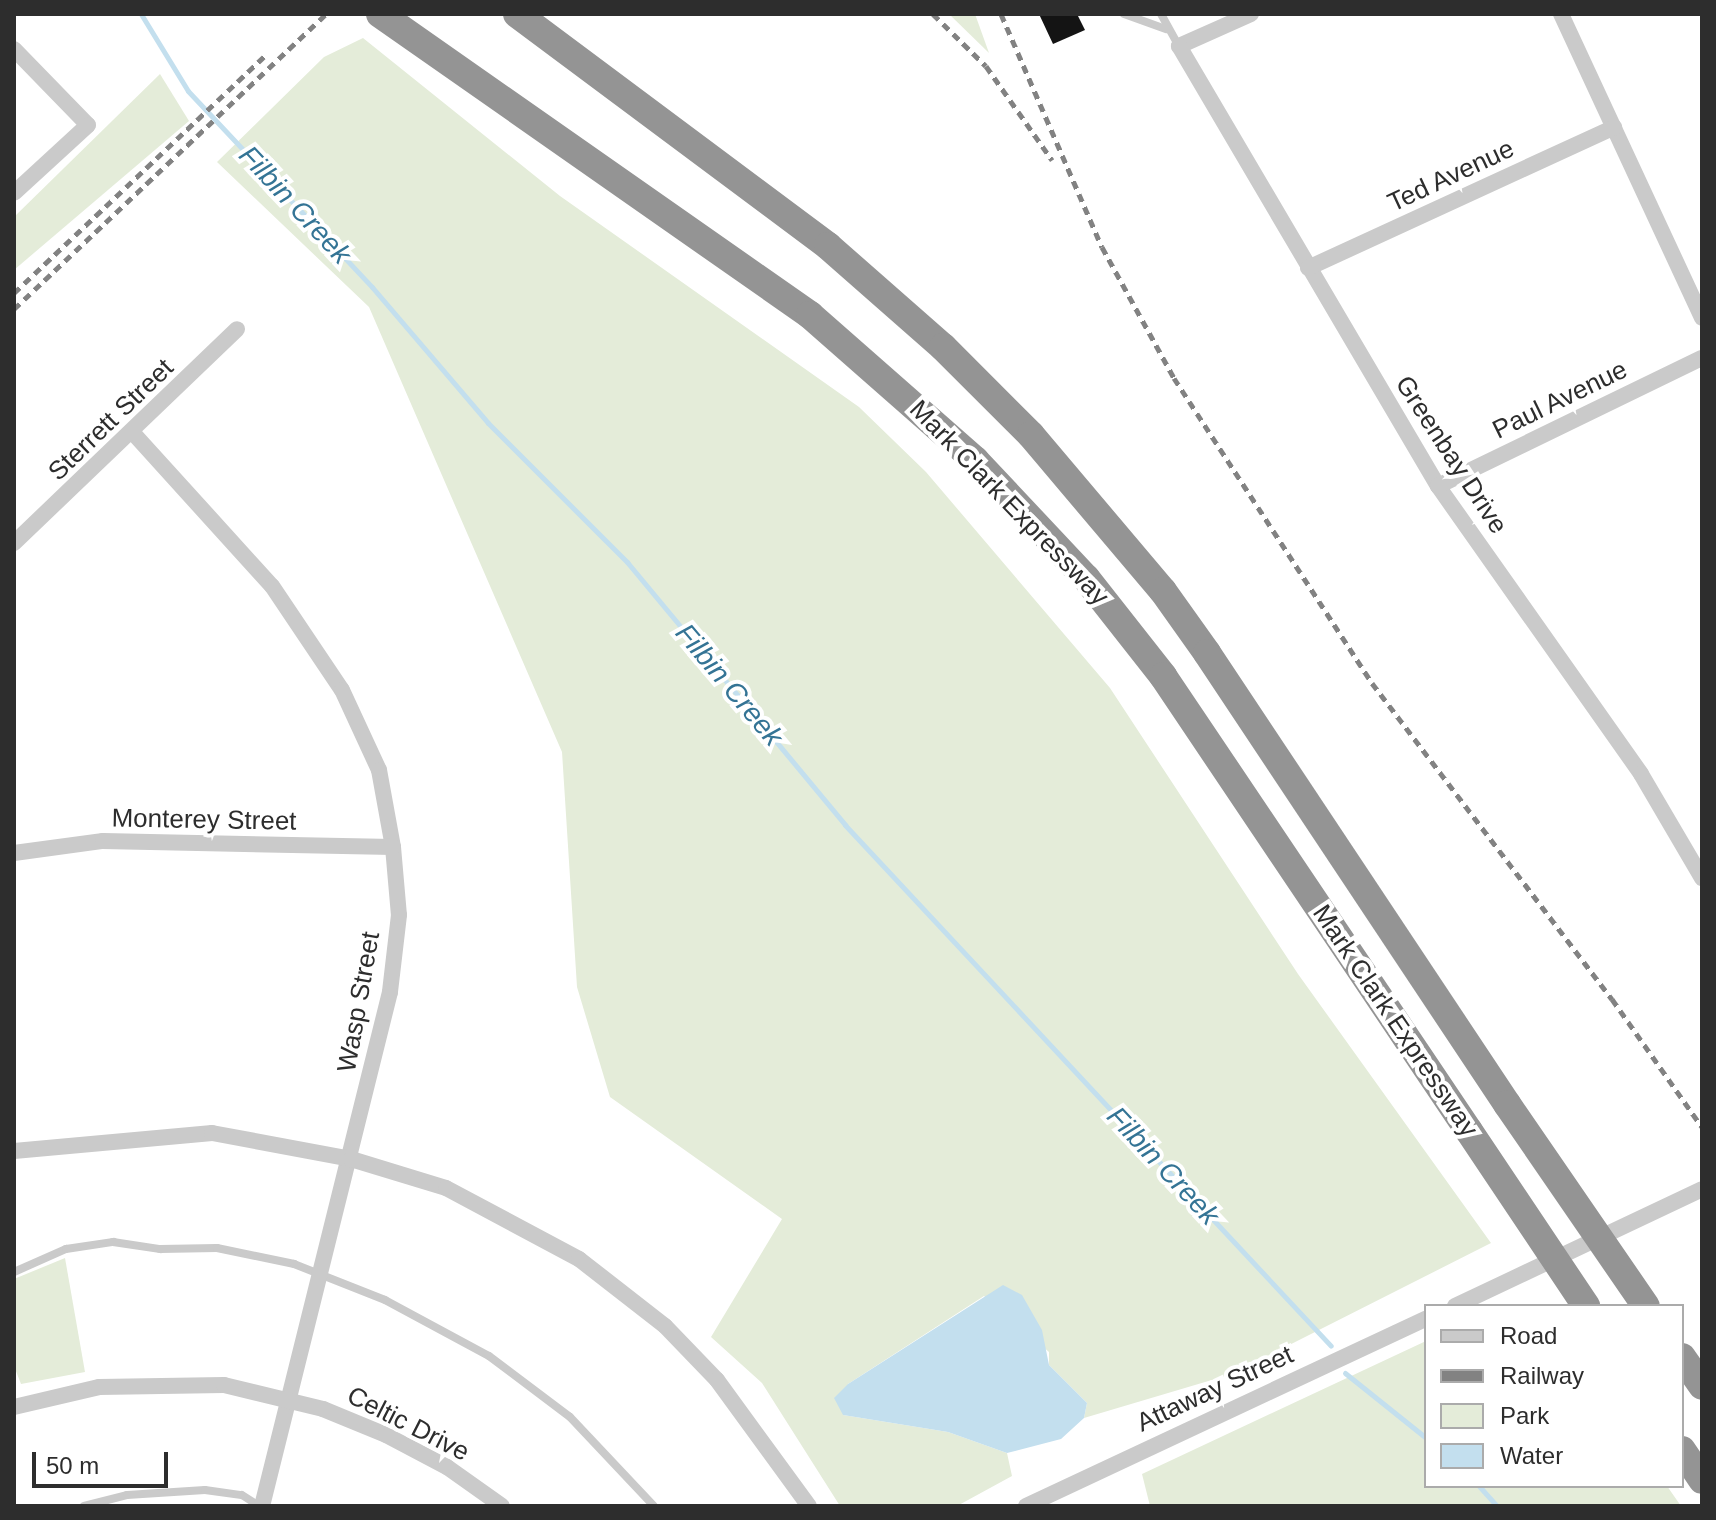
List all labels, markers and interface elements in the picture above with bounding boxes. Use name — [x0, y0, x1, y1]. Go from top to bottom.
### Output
street label: Ted Avenue — [1382, 133, 1520, 219]
water label: Filbin Creek — [232, 139, 358, 271]
street label: Sterrett Street — [42, 353, 180, 487]
street label: Paul Avenue — [1487, 354, 1633, 446]
street label: Greenbay Drive — [1388, 370, 1514, 540]
street label: Mark Clark Expressway — [903, 394, 1115, 612]
water label: Filbin Creek — [668, 617, 790, 753]
street label: Monterey Street — [111, 803, 297, 837]
street label: Mark Clark Expressway — [1306, 899, 1484, 1143]
street label: Wasp Street — [331, 929, 387, 1075]
water label: Filbin Creek — [1100, 1100, 1226, 1232]
legend — [1424, 1304, 1684, 1488]
text: Road — [1500, 1322, 1557, 1349]
street label: Attaway Street — [1132, 1339, 1298, 1439]
text: Railway — [1500, 1362, 1584, 1389]
street label: Celtic Drive — [342, 1380, 474, 1468]
text: Park — [1500, 1402, 1549, 1429]
scale bar — [36, 1436, 172, 1486]
text: Water — [1500, 1442, 1563, 1469]
text: 50 m — [46, 1452, 99, 1479]

